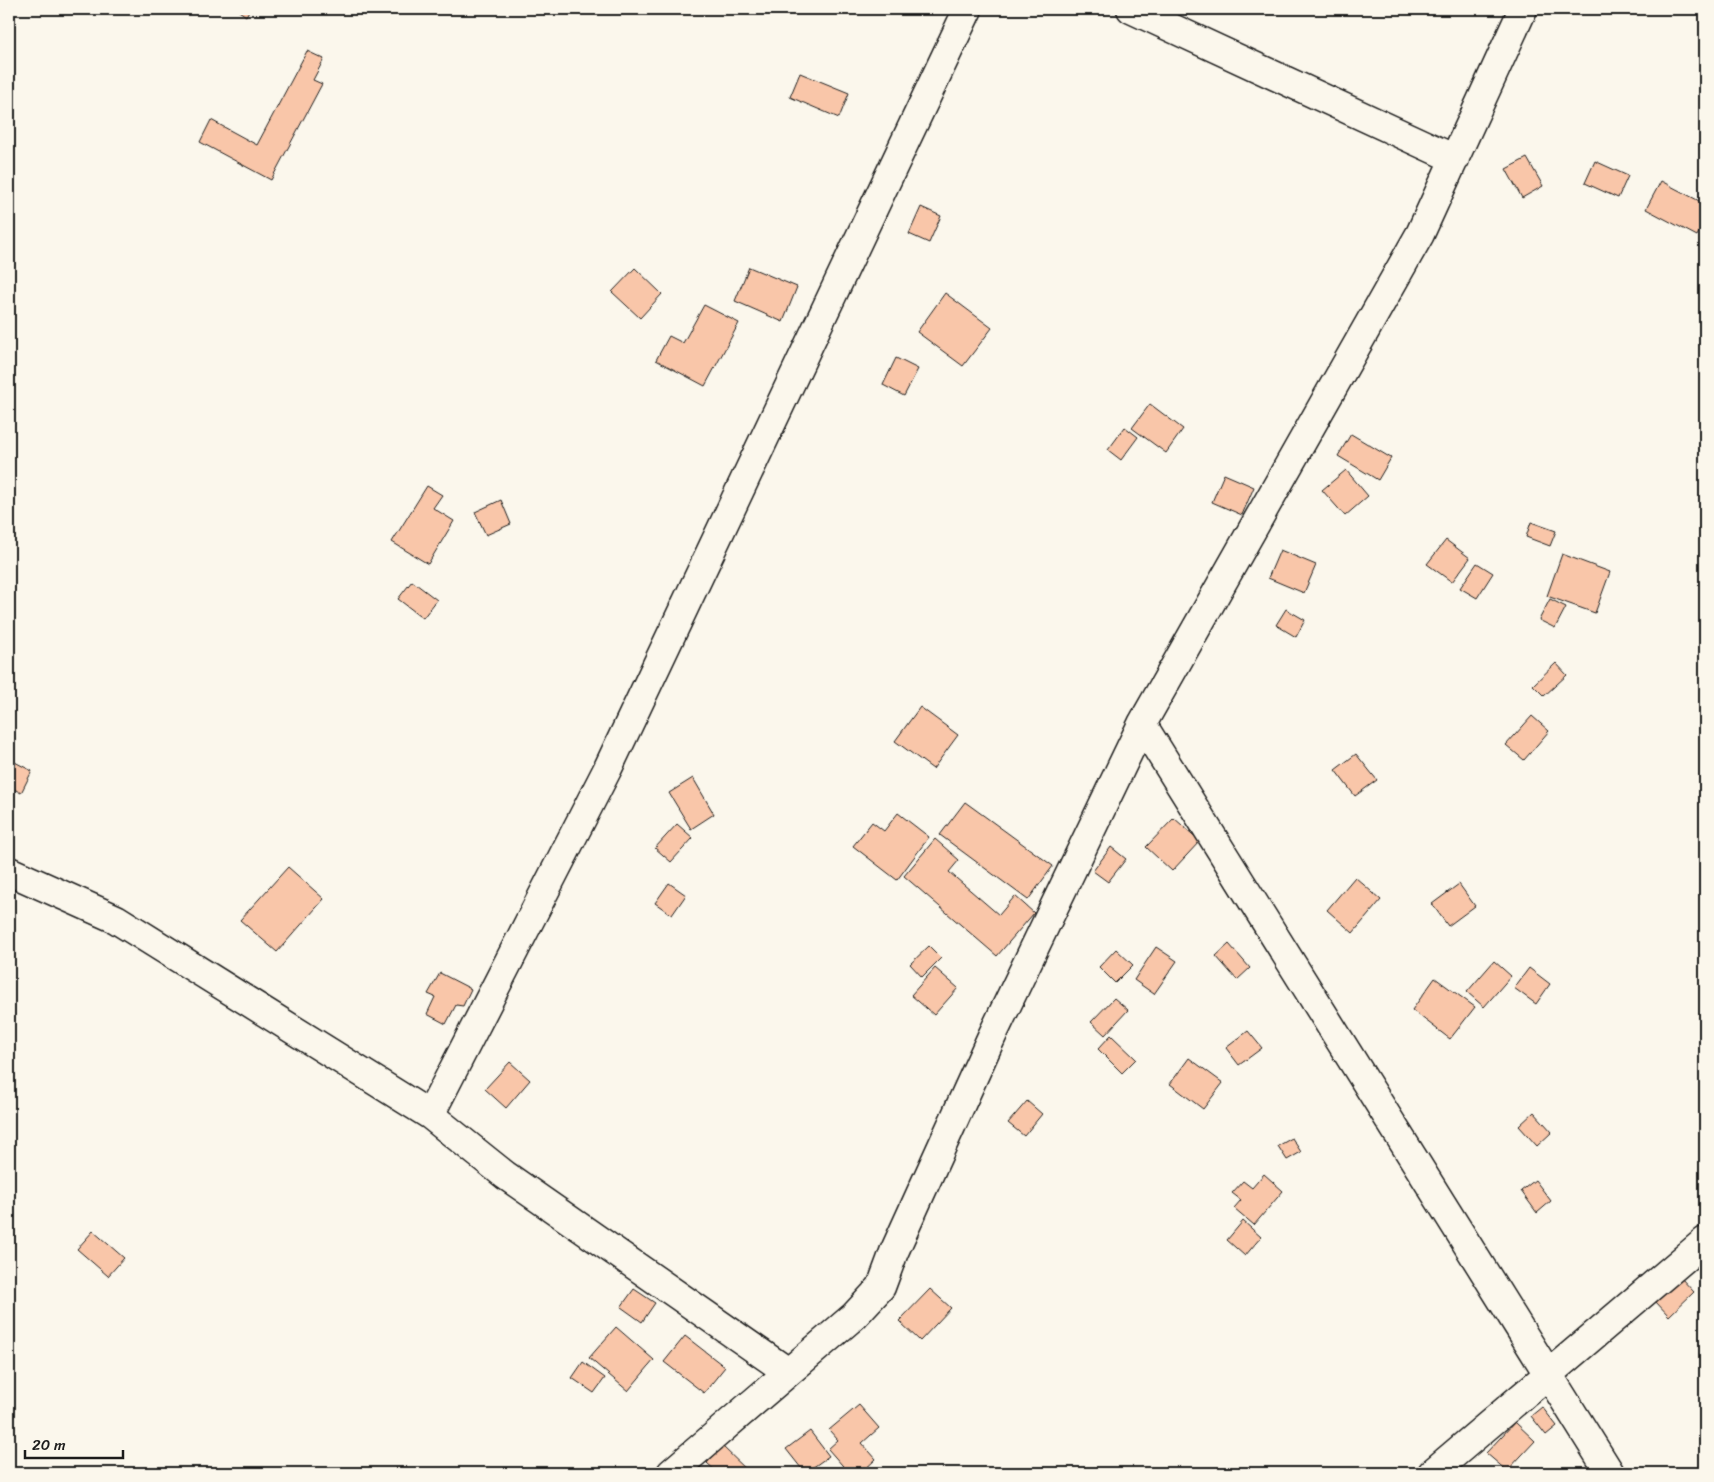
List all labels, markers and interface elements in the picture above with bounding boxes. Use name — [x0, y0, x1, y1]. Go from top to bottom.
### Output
scale bar — [25, 1427, 122, 1459]
text: 20 m — [32, 1432, 66, 1458]

